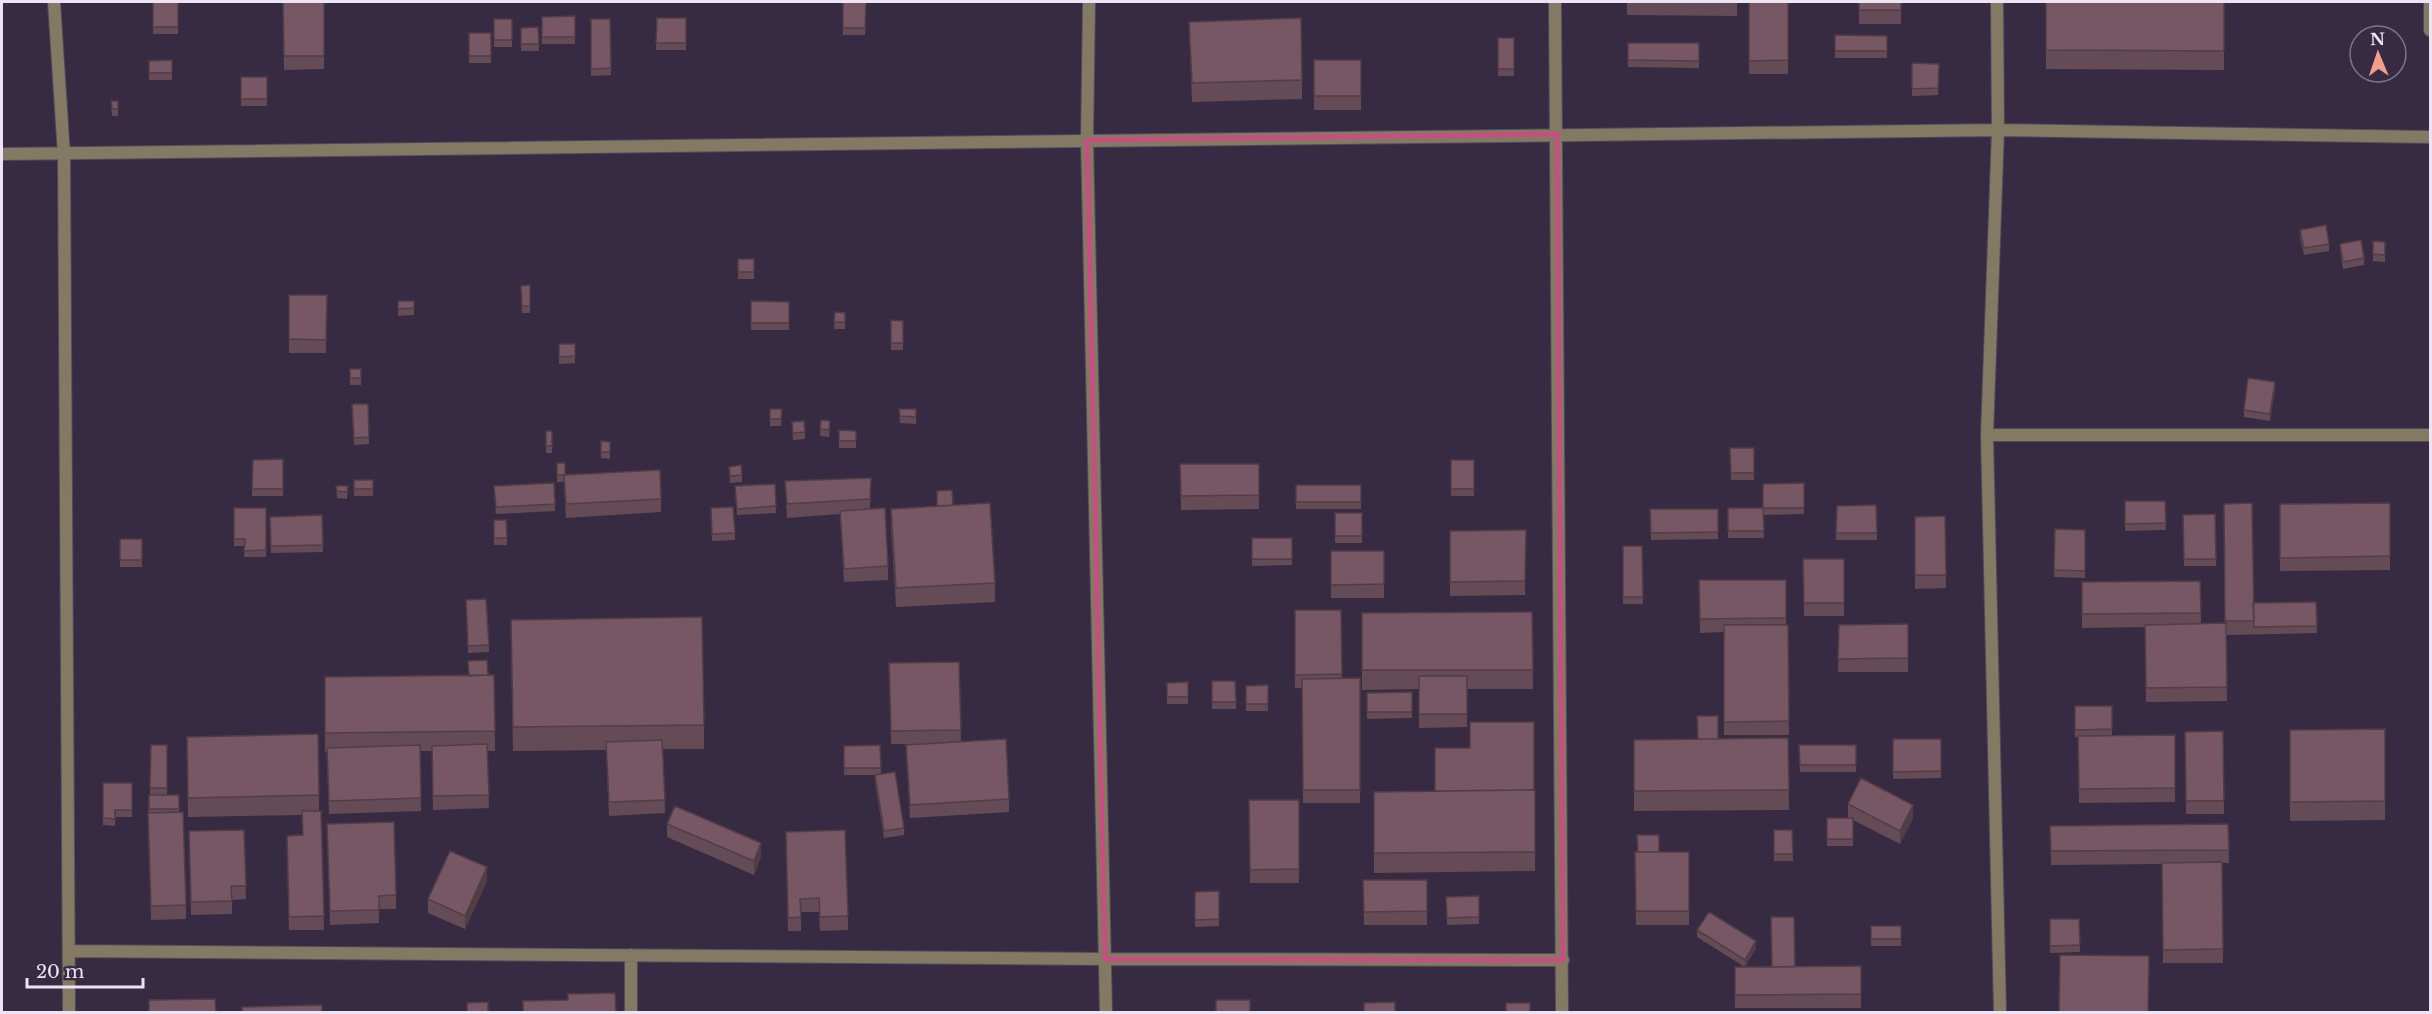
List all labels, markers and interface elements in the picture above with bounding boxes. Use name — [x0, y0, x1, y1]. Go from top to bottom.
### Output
north arrow — [2348, 24, 2408, 84]
text: N — [2370, 29, 2385, 49]
scale bar — [27, 951, 142, 989]
text: 20 m — [36, 961, 84, 983]

